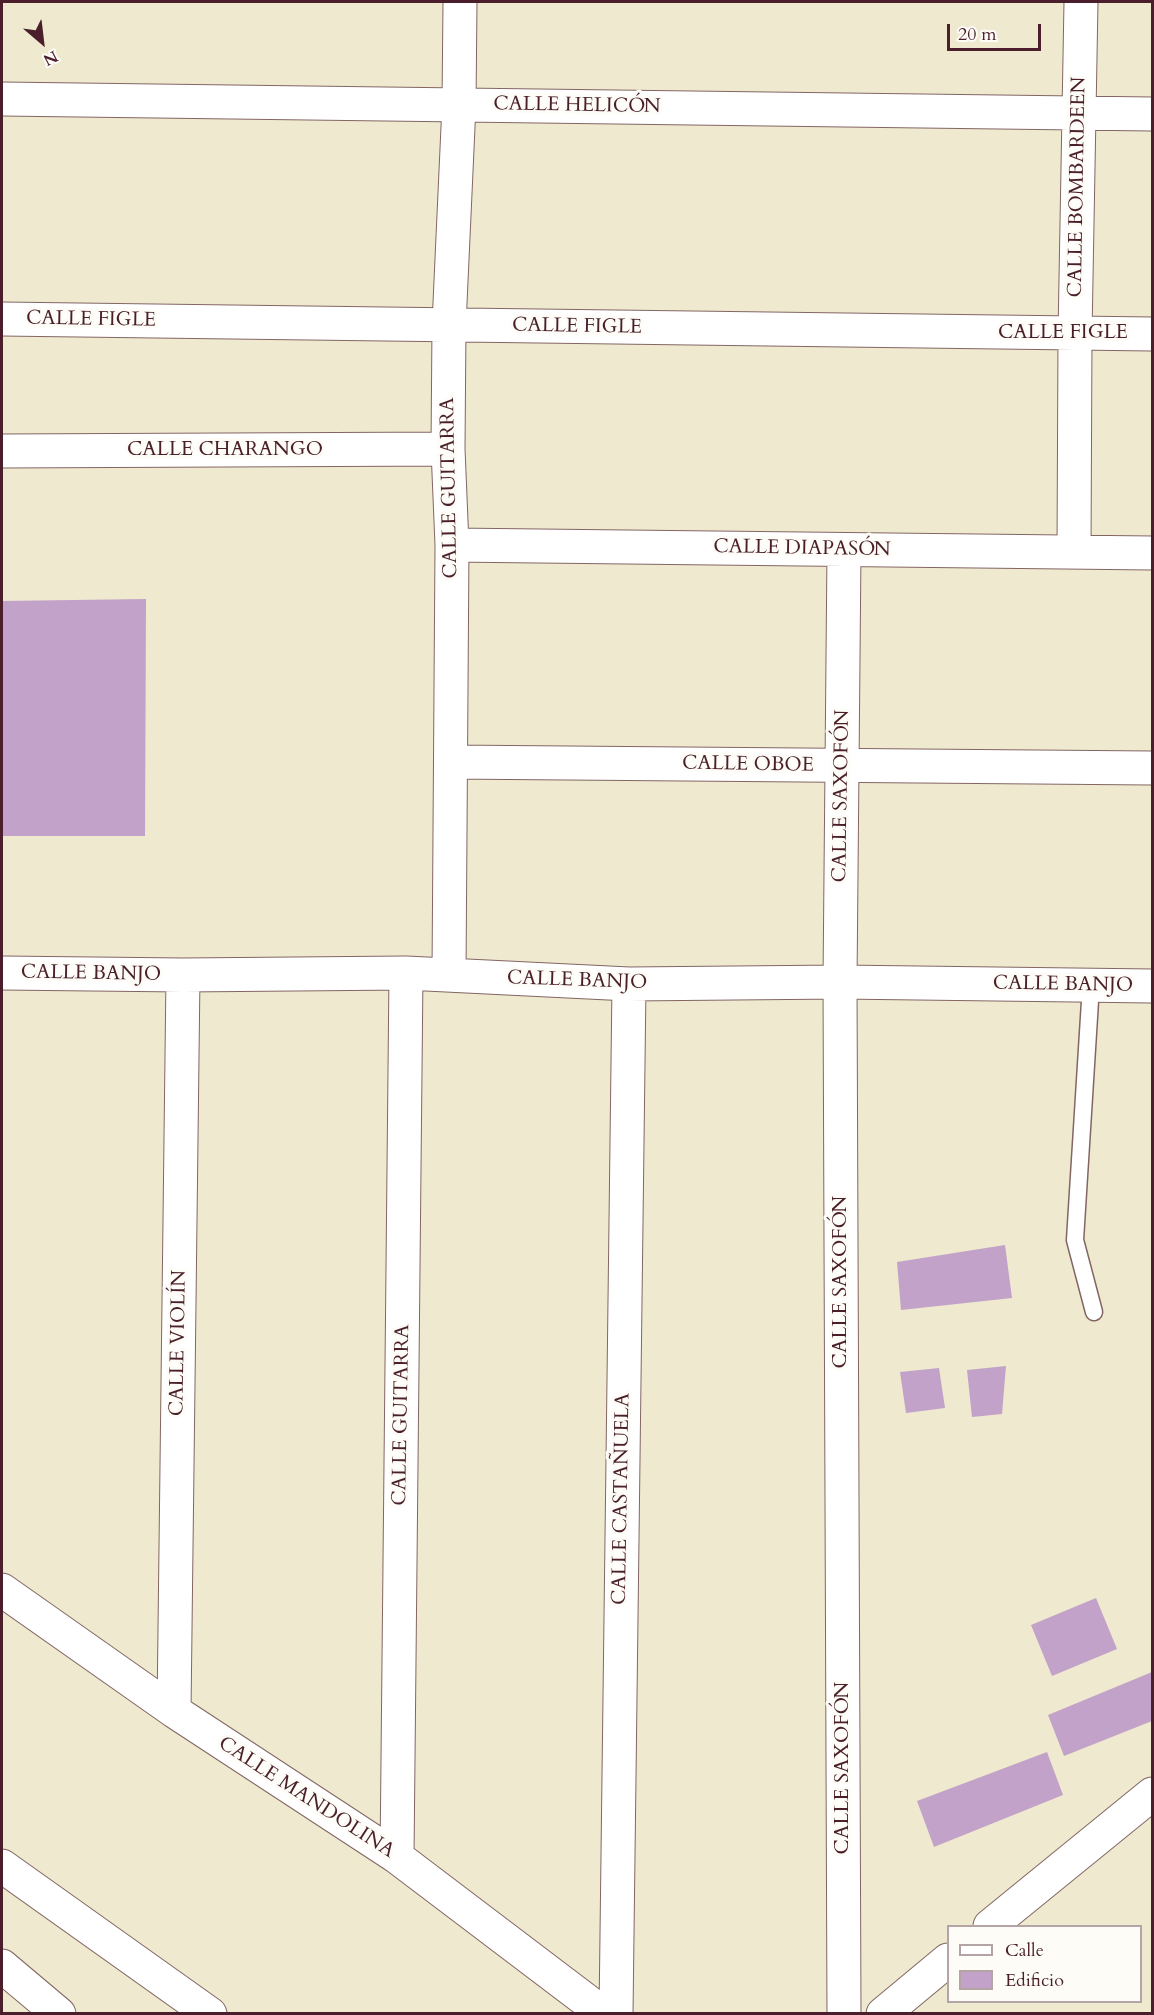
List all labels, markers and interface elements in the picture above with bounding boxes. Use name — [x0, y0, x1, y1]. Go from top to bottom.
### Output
north arrow — [12, 12, 72, 72]
scale bar — [950, 12, 1044, 50]
text: 20 m — [958, 22, 997, 47]
text: N — [39, 45, 62, 71]
street label: CALLE BOMBARDEEN — [1064, 76, 1092, 298]
street label: CALLE HELICÓN — [493, 93, 661, 119]
street label: CALLE FIGLE — [26, 307, 156, 333]
street label: CALLE FIGLE — [512, 314, 642, 340]
street label: CALLE FIGLE — [998, 321, 1128, 345]
street label: CALLE GUITARRA — [436, 397, 464, 579]
street label: CALLE CHARANGO — [127, 438, 323, 462]
street label: CALLE DIAPASÓN — [713, 535, 891, 563]
street label: CALLE SAXOFÓN — [828, 709, 856, 883]
street label: CALLE OBOE — [682, 752, 814, 778]
street label: CALLE BANJO — [21, 961, 161, 987]
street label: CALLE BANJO — [506, 967, 648, 995]
street label: CALLE BANJO — [993, 972, 1133, 998]
street label: CALLE SAXOFÓN — [829, 1196, 853, 1368]
street label: CALLE VIOLÍN — [166, 1270, 192, 1416]
street label: CALLE GUITARRA — [388, 1324, 416, 1506]
street label: CALLE CASTAÑUELA — [608, 1393, 636, 1605]
street label: CALLE SAXOFÓN — [831, 1682, 855, 1854]
street label: CALLE MANDOLINA — [213, 1732, 399, 1864]
legend — [947, 1925, 1142, 2003]
text: Calle — [1005, 1938, 1044, 1963]
text: Edificio — [1005, 1968, 1064, 1993]

